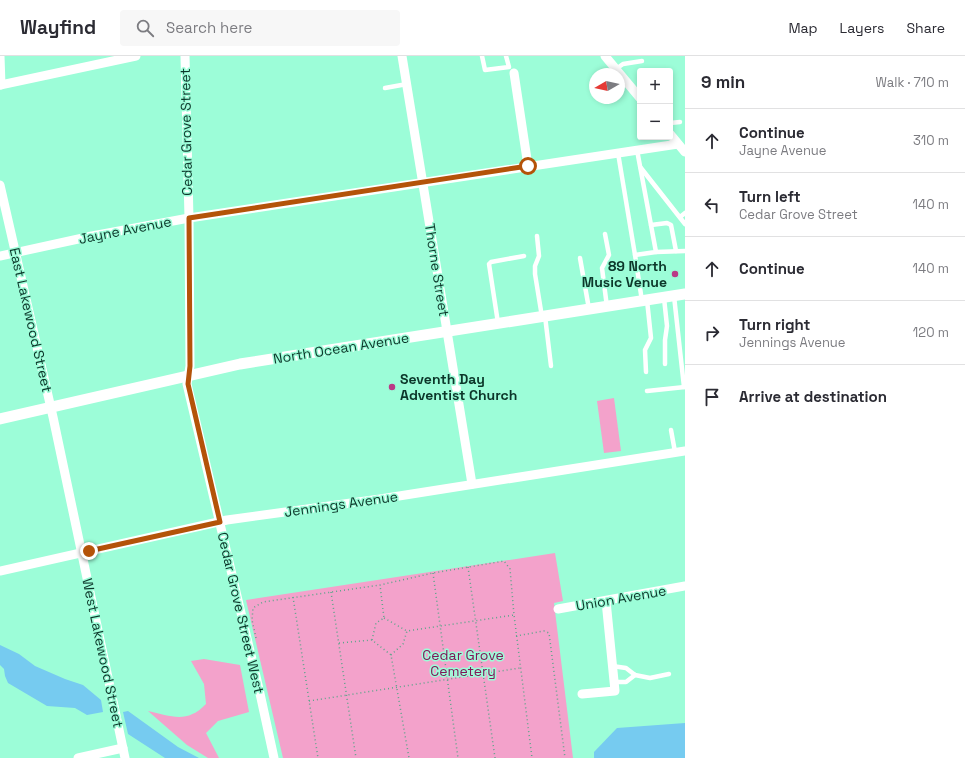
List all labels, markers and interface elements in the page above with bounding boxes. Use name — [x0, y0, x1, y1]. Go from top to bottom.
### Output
search box — [120, 10, 400, 46]
text: Wayfind — [20, 15, 96, 40]
icon: search — [134, 17, 156, 39]
text: Search here — [166, 18, 252, 37]
text: Map — [788, 19, 818, 37]
text: Layers — [840, 19, 884, 37]
text: Share — [906, 19, 945, 37]
street label: Cedar Grove Street — [176, 68, 196, 196]
north arrow — [589, 68, 625, 104]
map controls — [637, 68, 673, 140]
button: + — [637, 68, 673, 104]
text: 9 min — [701, 71, 745, 93]
text: Walk · 710 m — [876, 74, 949, 91]
button: − — [637, 104, 673, 140]
text: Continue — [739, 123, 805, 142]
icon: ahead — [701, 130, 723, 152]
text: 310 m — [913, 132, 949, 149]
text: Jayne Avenue — [739, 142, 826, 159]
route start — [519, 157, 537, 175]
text: Turn left — [739, 187, 801, 206]
icon: left — [701, 194, 723, 216]
text: 140 m — [913, 196, 949, 213]
text: Cedar Grove Street — [739, 206, 858, 223]
street label: Jayne Avenue — [77, 212, 173, 248]
street label: Thorne Street — [421, 222, 453, 318]
street label: East Lakewood Street — [6, 246, 56, 394]
place label: 89 North Music Venue — [582, 257, 667, 291]
icon: ahead — [701, 258, 723, 280]
text: Continue — [739, 259, 805, 278]
text: 140 m — [913, 260, 949, 277]
marker: 89 North Music Venue — [670, 269, 680, 279]
text: Turn right — [739, 315, 810, 334]
icon: right — [701, 322, 723, 344]
text: 120 m — [913, 324, 949, 341]
street label: North Ocean Avenue — [272, 328, 410, 368]
text: Jennings Avenue — [739, 334, 845, 351]
place label: Seventh Day Adventist Church — [400, 370, 517, 404]
marker: Seventh Day Adventist Church — [387, 382, 397, 392]
icon: arrive — [701, 386, 723, 408]
text: Arrive at destination — [739, 387, 887, 406]
street label: Jennings Avenue — [283, 487, 399, 521]
street label: Cedar Grove Street West — [214, 530, 268, 696]
route end — [80, 542, 98, 560]
street label: West Lakewood Street — [78, 577, 128, 729]
street label: Union Avenue — [574, 581, 668, 615]
park label: Cedar Grove Cemetery — [422, 646, 504, 680]

